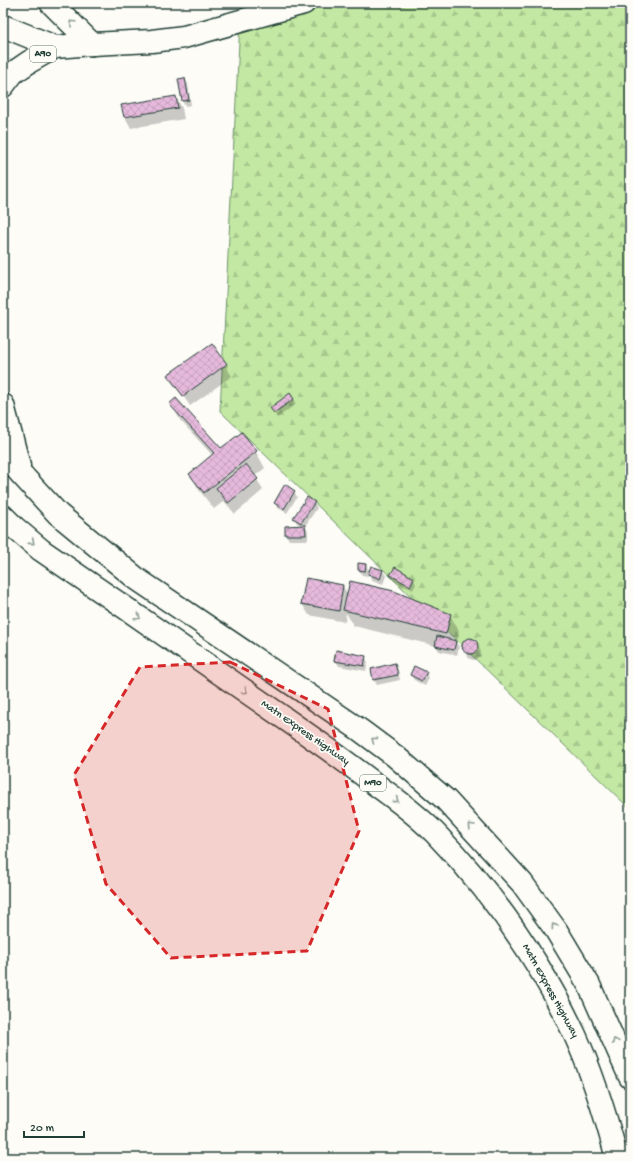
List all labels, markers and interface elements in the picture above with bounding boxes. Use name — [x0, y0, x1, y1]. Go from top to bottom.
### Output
one-way arrow — [69, 21, 76, 28]
road number: A90 — [30, 46, 56, 62]
one-way arrow — [27, 538, 34, 545]
one-way arrow — [134, 612, 141, 620]
one-way arrow — [241, 686, 248, 694]
street label: Matn Express Highway — [258, 698, 352, 768]
one-way arrow — [371, 738, 378, 745]
road number: M90 — [360, 775, 386, 791]
one-way arrow — [392, 795, 399, 802]
one-way arrow — [468, 823, 476, 831]
one-way arrow — [552, 924, 559, 931]
street label: Matn Express Highway — [519, 942, 581, 1040]
one-way arrow — [612, 1038, 620, 1045]
scale bar — [24, 1113, 84, 1139]
text: 20 m — [30, 1122, 55, 1136]

